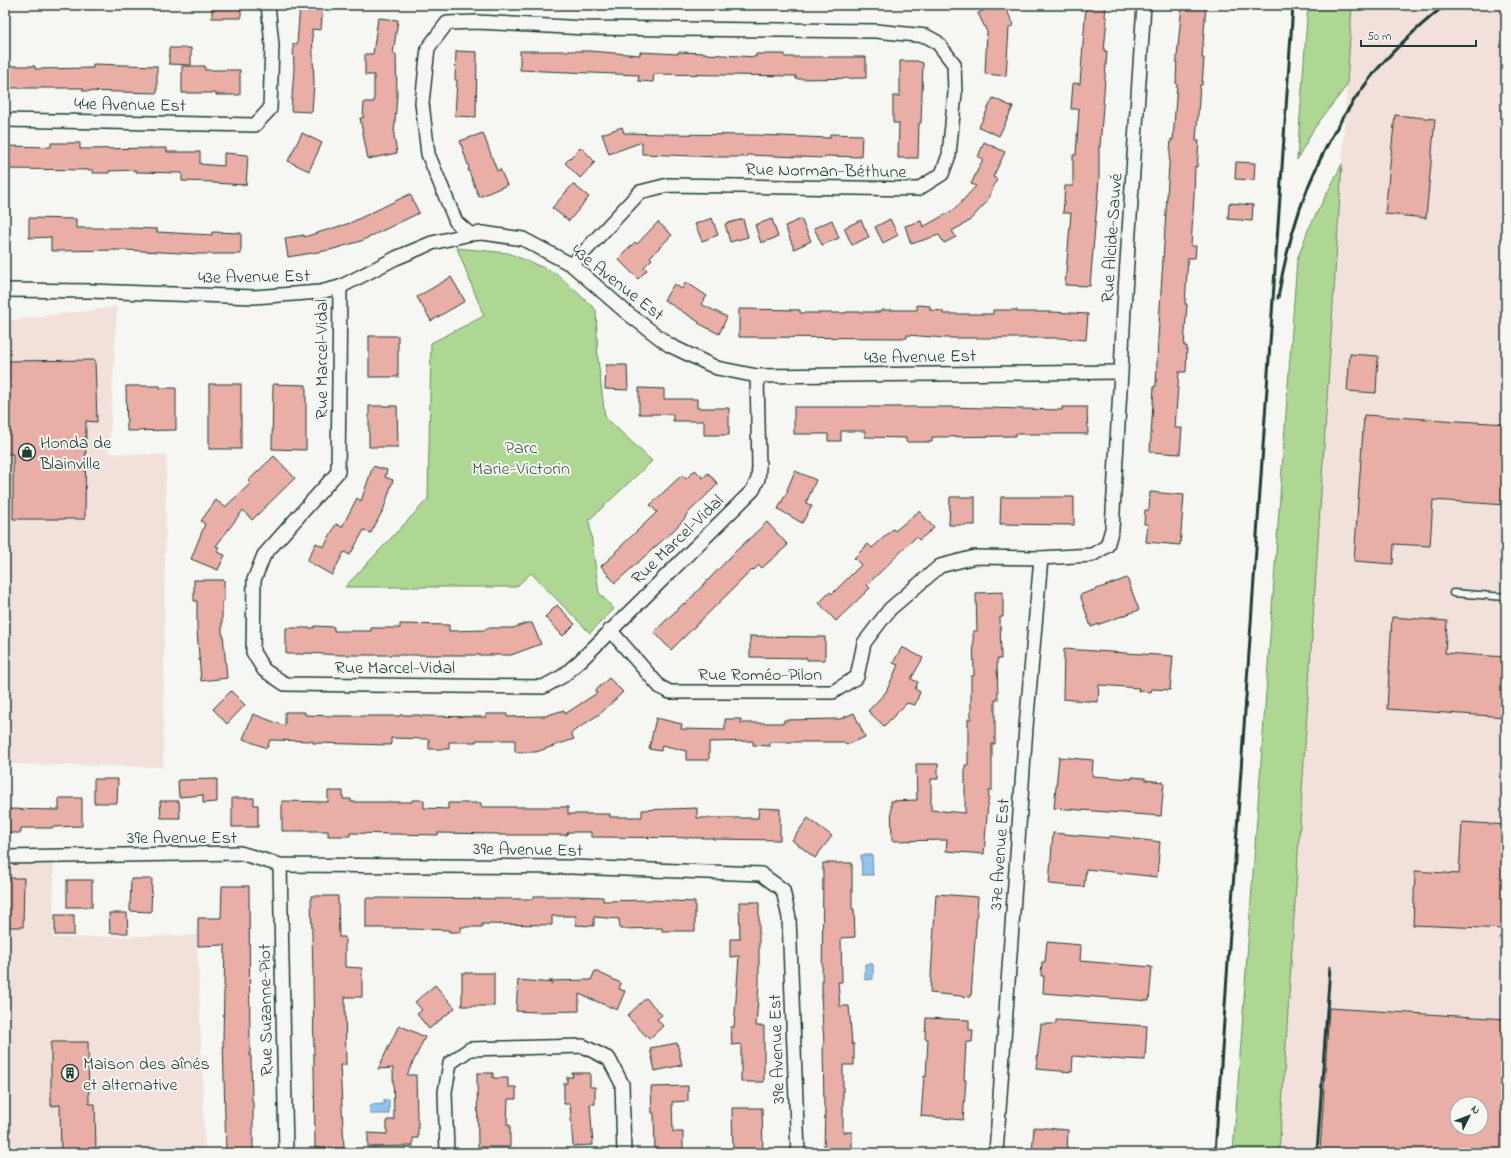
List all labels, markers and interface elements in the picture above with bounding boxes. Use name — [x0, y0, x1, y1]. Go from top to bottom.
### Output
scale bar — [1361, 22, 1476, 48]
text: 50 m — [1367, 28, 1391, 46]
street label: 44e Avenue Est — [74, 92, 186, 120]
street label: Rue Norman-Béthune — [745, 158, 908, 186]
street label: Rue Alcide-Sauvé — [1096, 172, 1131, 304]
street label: 43e Avenue Est — [565, 239, 669, 328]
street label: 43e Avenue Est — [198, 264, 310, 292]
street label: Rue Marcel-Vidal — [310, 299, 336, 419]
street label: 43e Avenue Est — [864, 344, 976, 372]
place label: Honda de Blainville — [39, 431, 112, 478]
park label: Parc Marie-Victorin — [472, 436, 570, 483]
shop icon: Honda de Blainville — [17, 442, 37, 462]
street label: Rue Marcel-Vidal — [626, 489, 731, 592]
street label: Rue Marcel-Vidal — [335, 656, 455, 682]
street label: Rue Roméo-Pilon — [698, 663, 822, 689]
street label: 37e Avenue Est — [984, 797, 1018, 911]
street label: 39e Avenue Est — [127, 826, 237, 852]
street label: 39e Avenue Est — [473, 837, 583, 865]
street label: Rue Suzanne-Piot — [253, 944, 281, 1076]
street label: 39e Avenue Est — [763, 994, 793, 1104]
place label: Maison des aînés et alternative — [83, 1052, 210, 1099]
building icon: Maison des aînés et alternative — [60, 1063, 80, 1083]
north arrow — [1449, 1096, 1489, 1136]
text: N — [1467, 1102, 1484, 1118]

